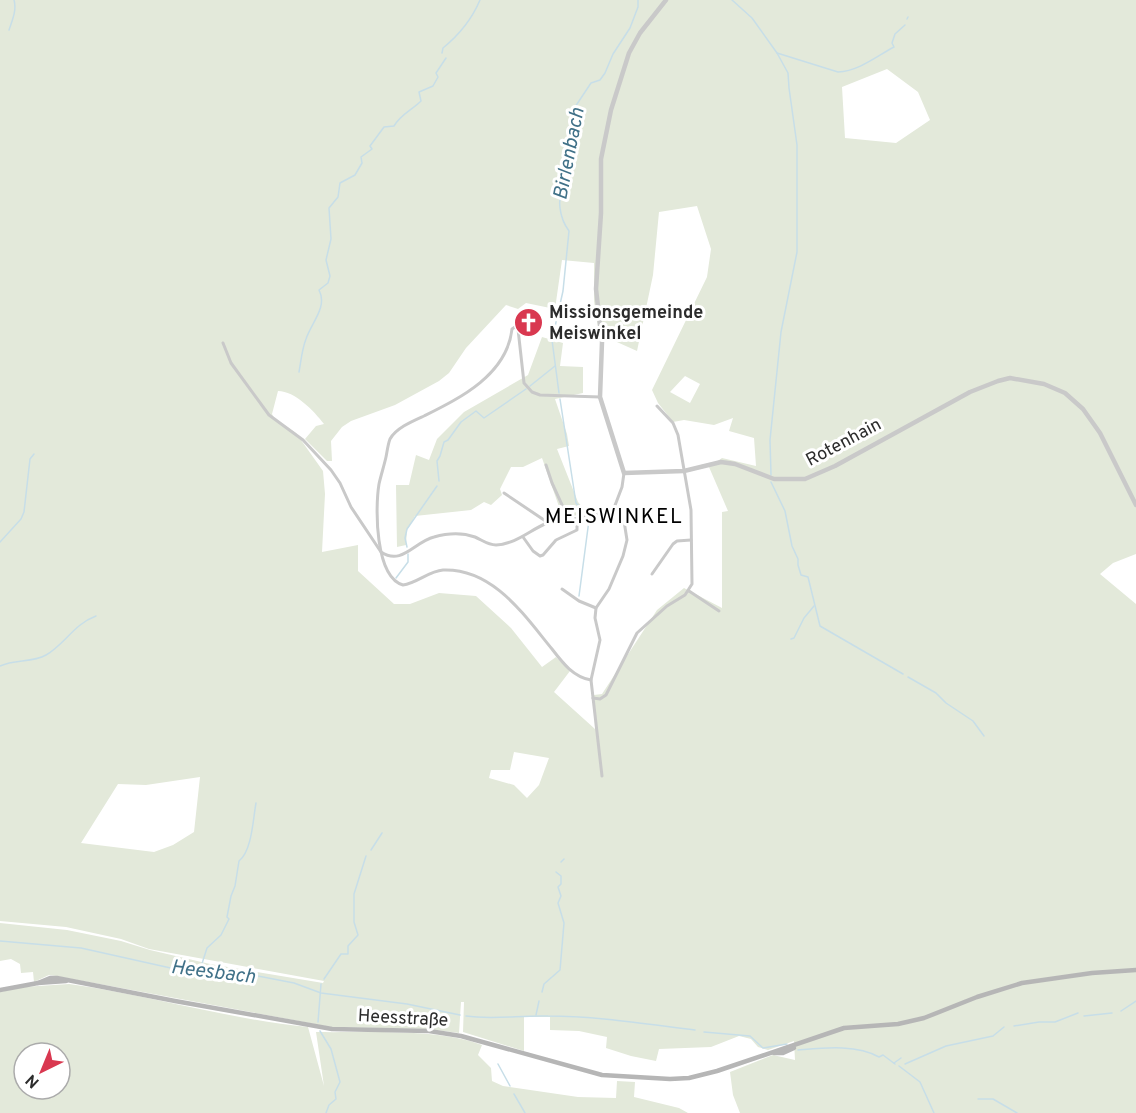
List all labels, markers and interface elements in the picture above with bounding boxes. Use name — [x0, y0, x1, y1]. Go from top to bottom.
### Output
water label: Birlenbach — [548, 106, 592, 202]
place label: Missionsgemeinde Meiswinkel — [549, 302, 703, 346]
church icon: Missionsgemeinde Meiswinkel — [512, 307, 544, 339]
street label: Rotenhain — [802, 414, 886, 472]
district label: MEISWINKEL — [545, 504, 683, 531]
water label: Heesbach — [169, 955, 257, 991]
street label: Heesstraße — [357, 1005, 449, 1033]
north arrow — [12, 1041, 72, 1101]
text: N — [22, 1069, 44, 1092]

